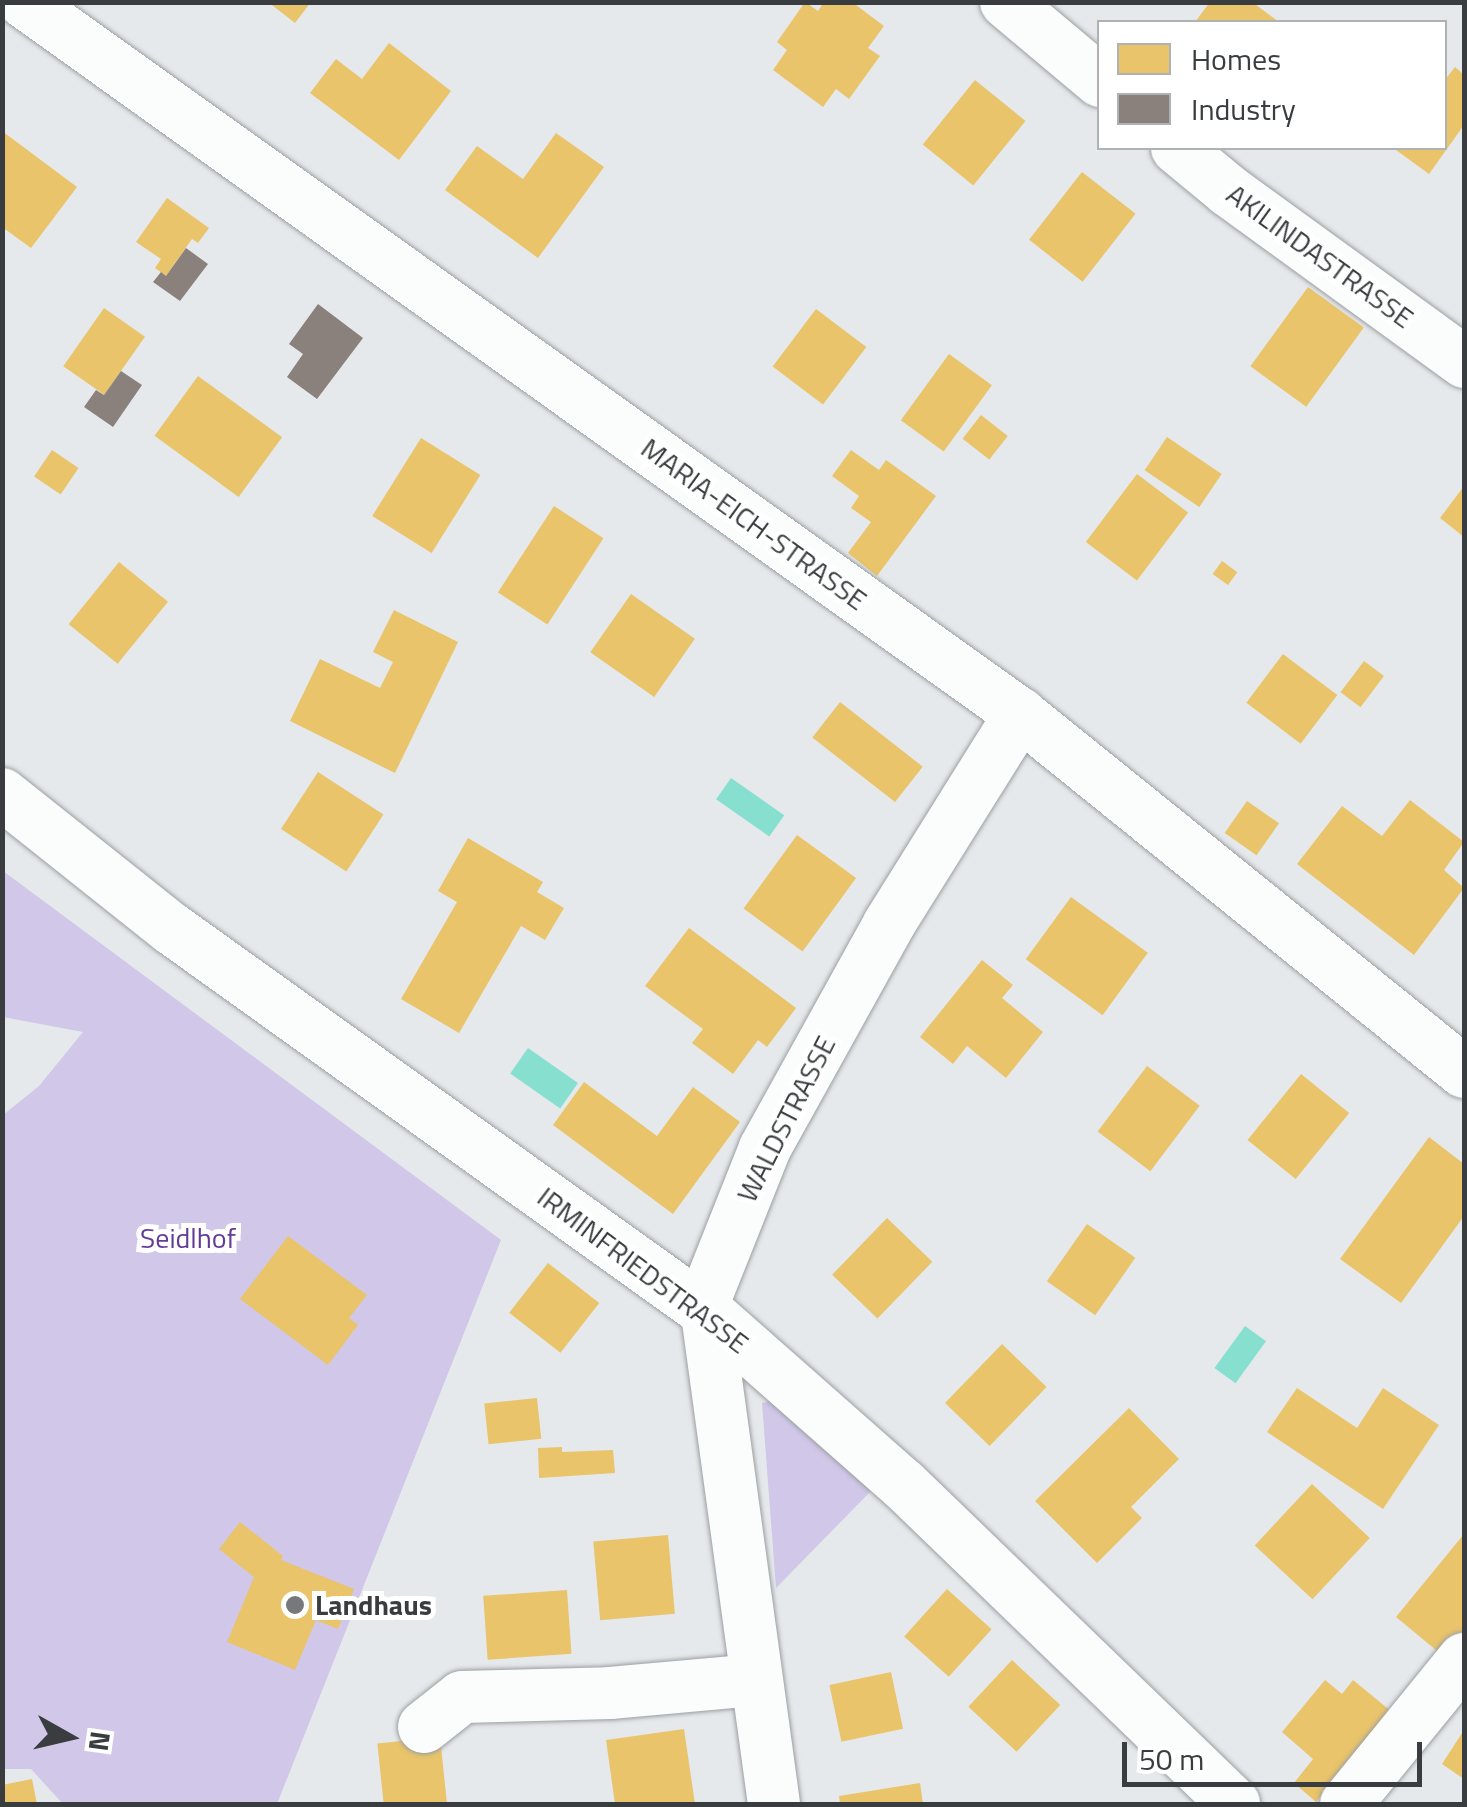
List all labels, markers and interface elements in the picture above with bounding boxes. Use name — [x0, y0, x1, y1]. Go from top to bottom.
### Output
legend — [1097, 20, 1447, 150]
text: Homes — [1191, 36, 1281, 82]
text: Industry — [1191, 86, 1296, 132]
street label: AKILINDASTRASSE — [1220, 177, 1420, 335]
street label: MARIA-EICH-STRASSE — [635, 431, 873, 617]
street label: WALDSTRASSE — [730, 1030, 842, 1208]
street label: IRMINFRIEDSTRASSE — [531, 1180, 755, 1360]
park label: Seidlhof — [140, 1221, 236, 1255]
place label: Landhaus — [315, 1588, 432, 1622]
marker: Landhaus — [284, 1594, 306, 1616]
north arrow — [20, 1687, 120, 1787]
scale bar — [1127, 1722, 1427, 1784]
text: N — [78, 1729, 123, 1754]
text: 50 m — [1139, 1736, 1204, 1782]

